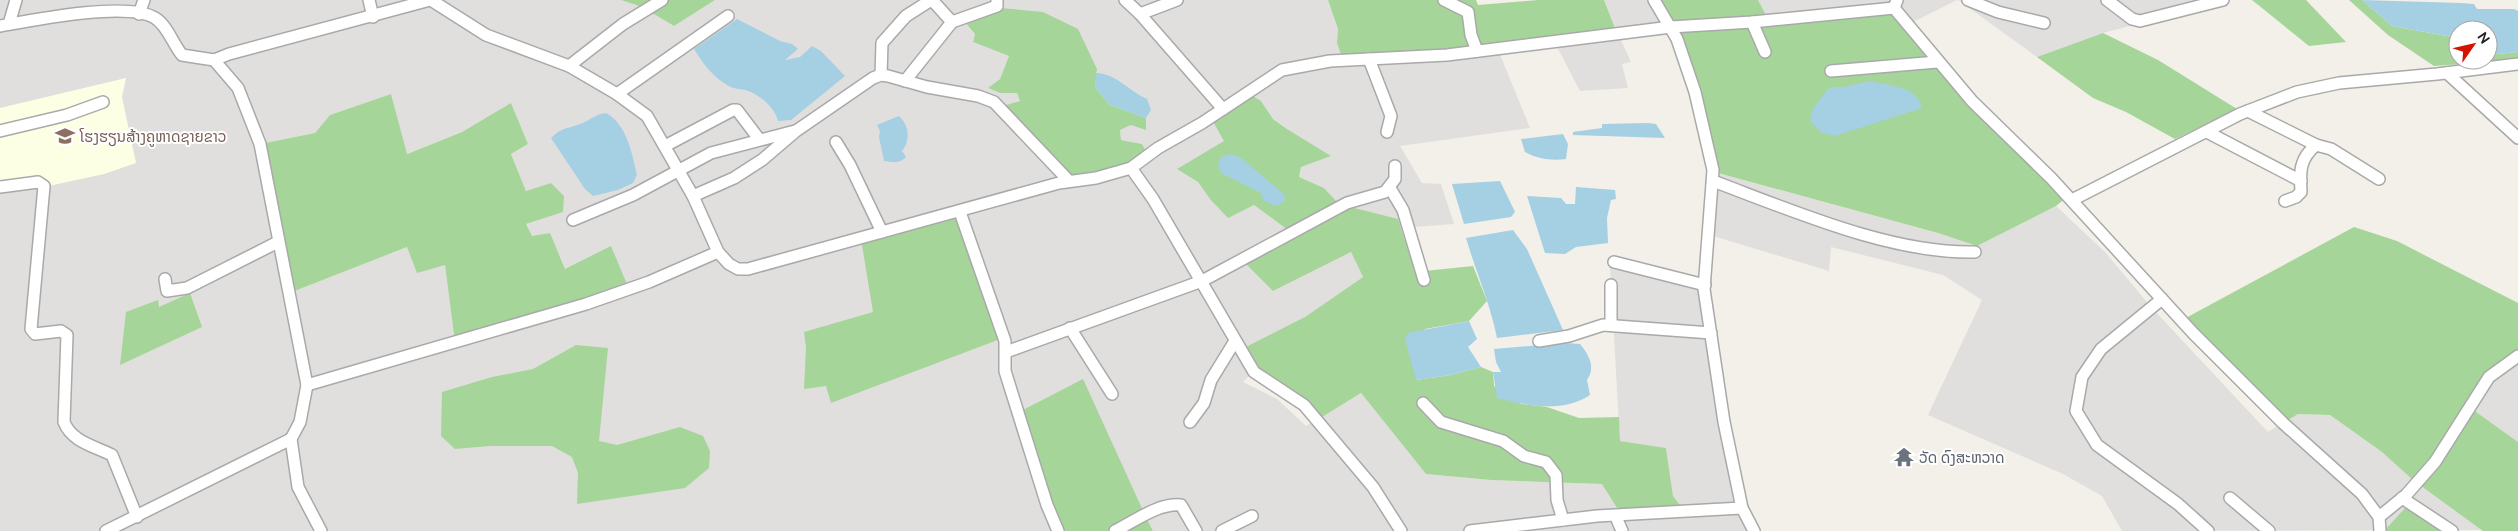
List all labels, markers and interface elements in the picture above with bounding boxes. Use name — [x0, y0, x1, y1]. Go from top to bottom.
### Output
north arrow — [2448, 20, 2498, 70]
text: N — [2474, 29, 2493, 47]
school or university icon: ໂຮງຮຽນສ້າງຄູຫາດຊາຍຂາວ — [54, 125, 76, 147]
place label: ໂຮງຮຽນສ້າງຄູຫາດຊາຍຂາວ — [79, 128, 227, 147]
temple icon: ວັດ ດົງສະຫວາດ — [1893, 446, 1915, 468]
place label: ວັດ ດົງສະຫວາດ — [1919, 449, 2005, 466]

